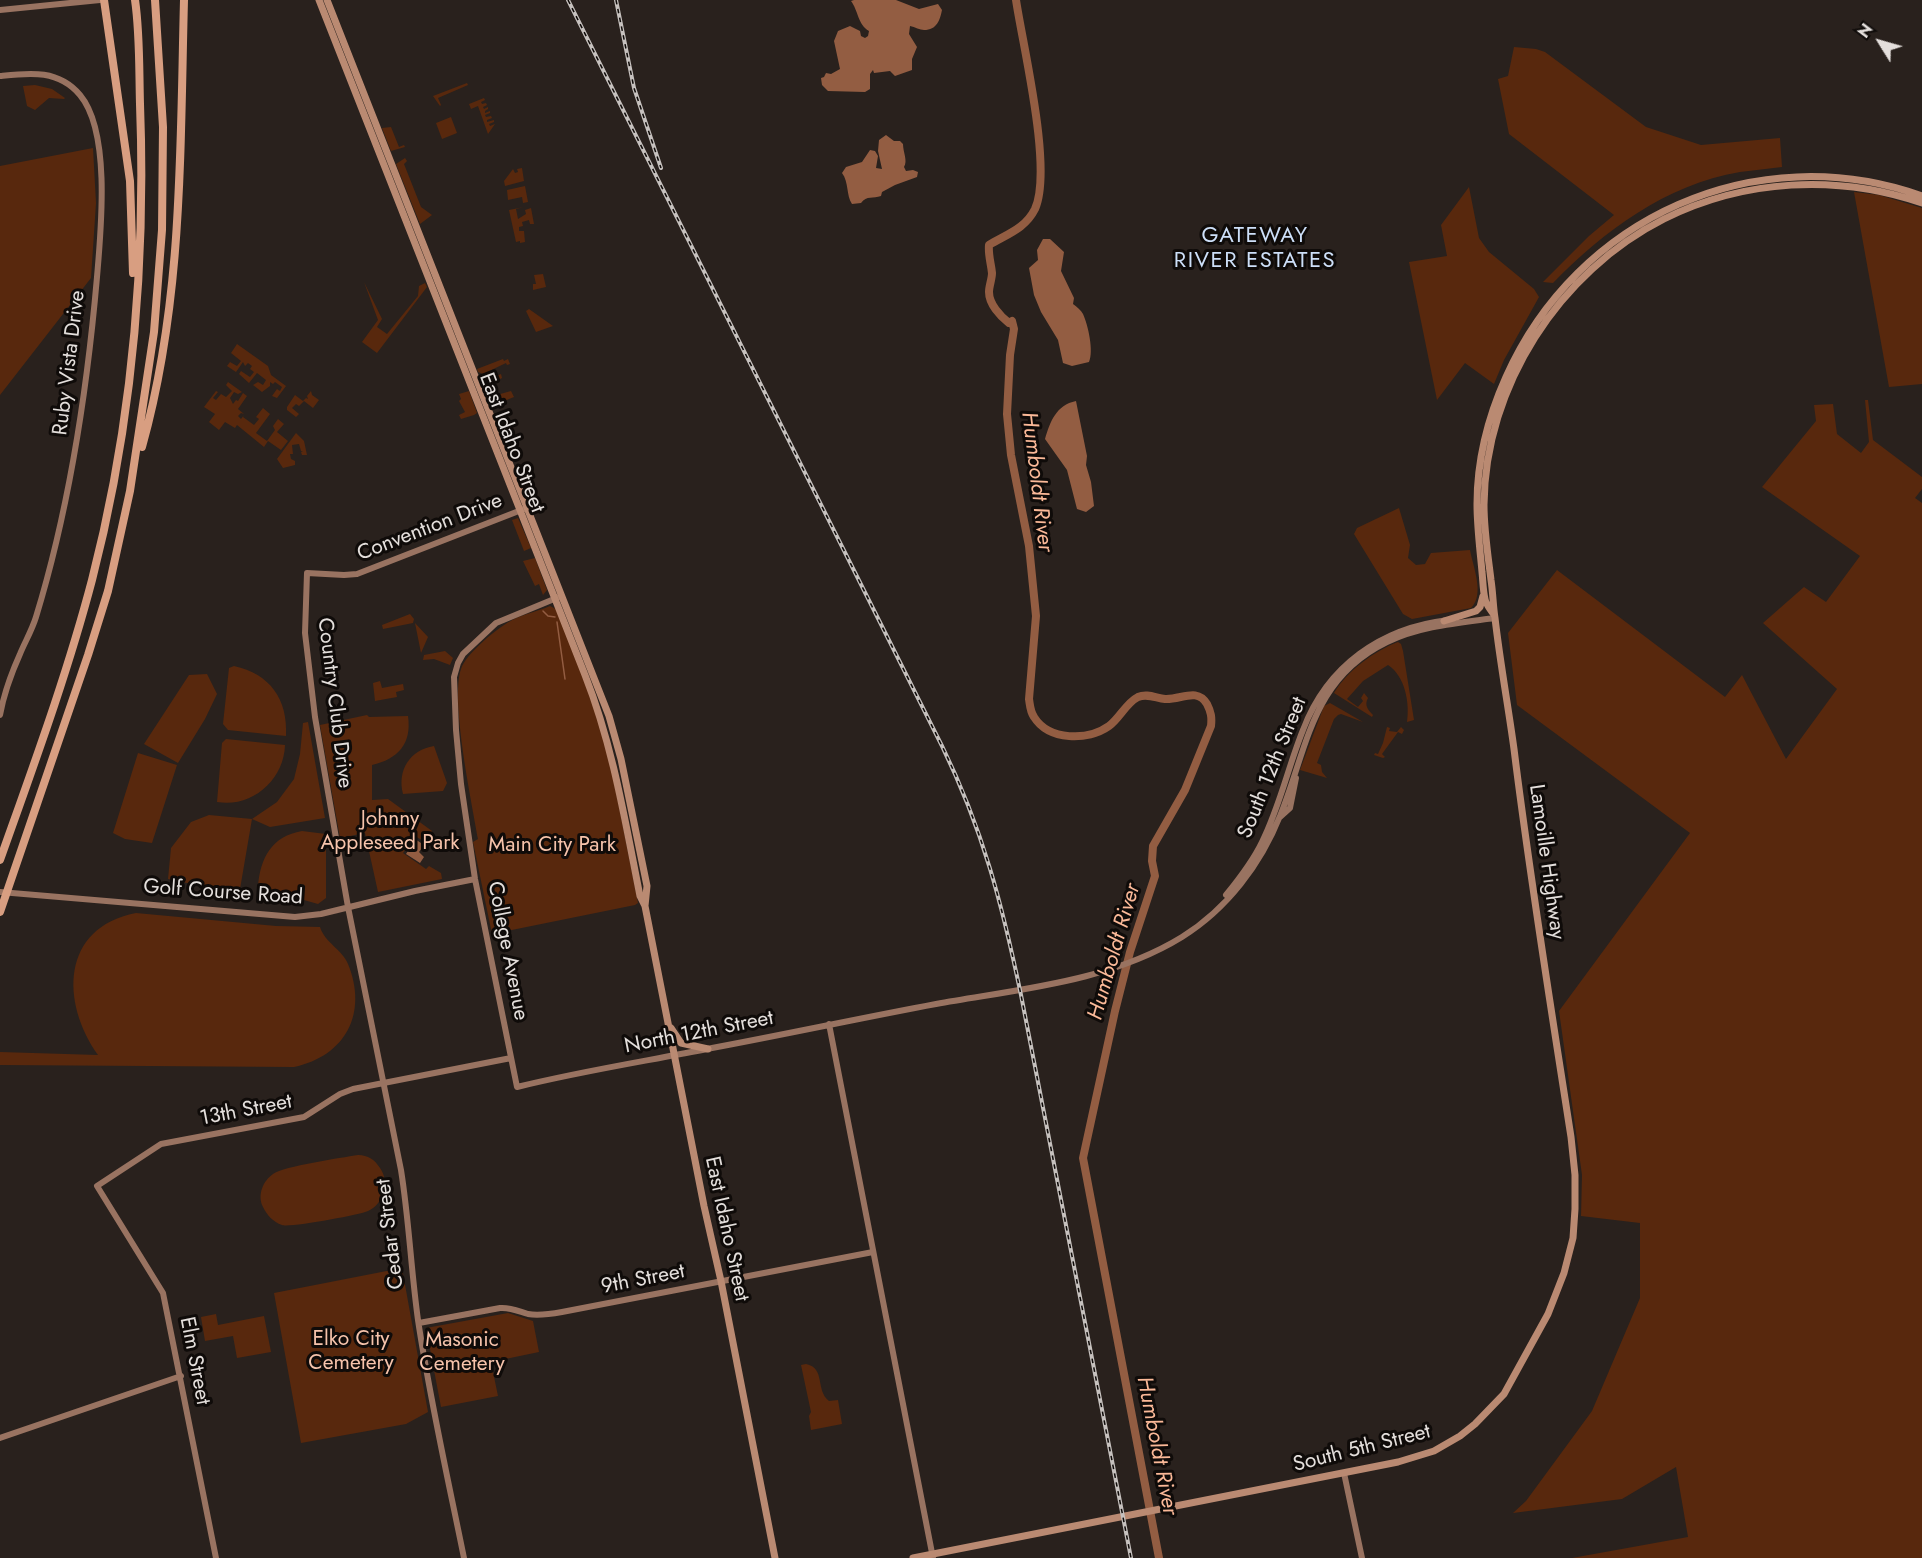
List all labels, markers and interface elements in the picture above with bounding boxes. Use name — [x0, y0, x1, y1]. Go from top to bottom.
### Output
north arrow — [1850, 12, 1910, 72]
text: N — [1852, 19, 1878, 43]
district label: GATEWAY RIVER ESTATES — [1174, 224, 1336, 276]
street label: Ruby Vista Drive — [49, 289, 91, 437]
street label: East Idaho Street — [473, 370, 549, 516]
water label: Humboldt River — [1014, 411, 1058, 553]
street label: Convention Drive — [354, 489, 506, 567]
street label: Country Club Drive — [311, 616, 357, 790]
street label: South 12th Street — [1233, 694, 1313, 842]
street label: Lamoille Highway — [1523, 783, 1569, 941]
park label: Johnny Appleseed Park — [320, 807, 460, 857]
park label: Main City Park — [488, 833, 616, 859]
street label: Golf Course Road — [142, 875, 304, 911]
street label: College Avenue — [481, 879, 533, 1023]
water label: Humboldt River — [1083, 881, 1147, 1023]
street label: North 12th Street — [622, 1006, 776, 1060]
street label: 13th Street — [198, 1090, 294, 1132]
street label: East Idaho Street — [698, 1154, 754, 1304]
street label: Cedar Street — [372, 1177, 410, 1291]
street label: 9th Street — [599, 1260, 687, 1300]
street label: Elm Street — [173, 1315, 215, 1407]
park label: Elko City Cemetery — [308, 1327, 394, 1377]
park label: Masonic Cemetery — [419, 1328, 505, 1378]
water label: Humboldt River — [1130, 1374, 1182, 1518]
street label: South 5th Street — [1291, 1420, 1433, 1478]

